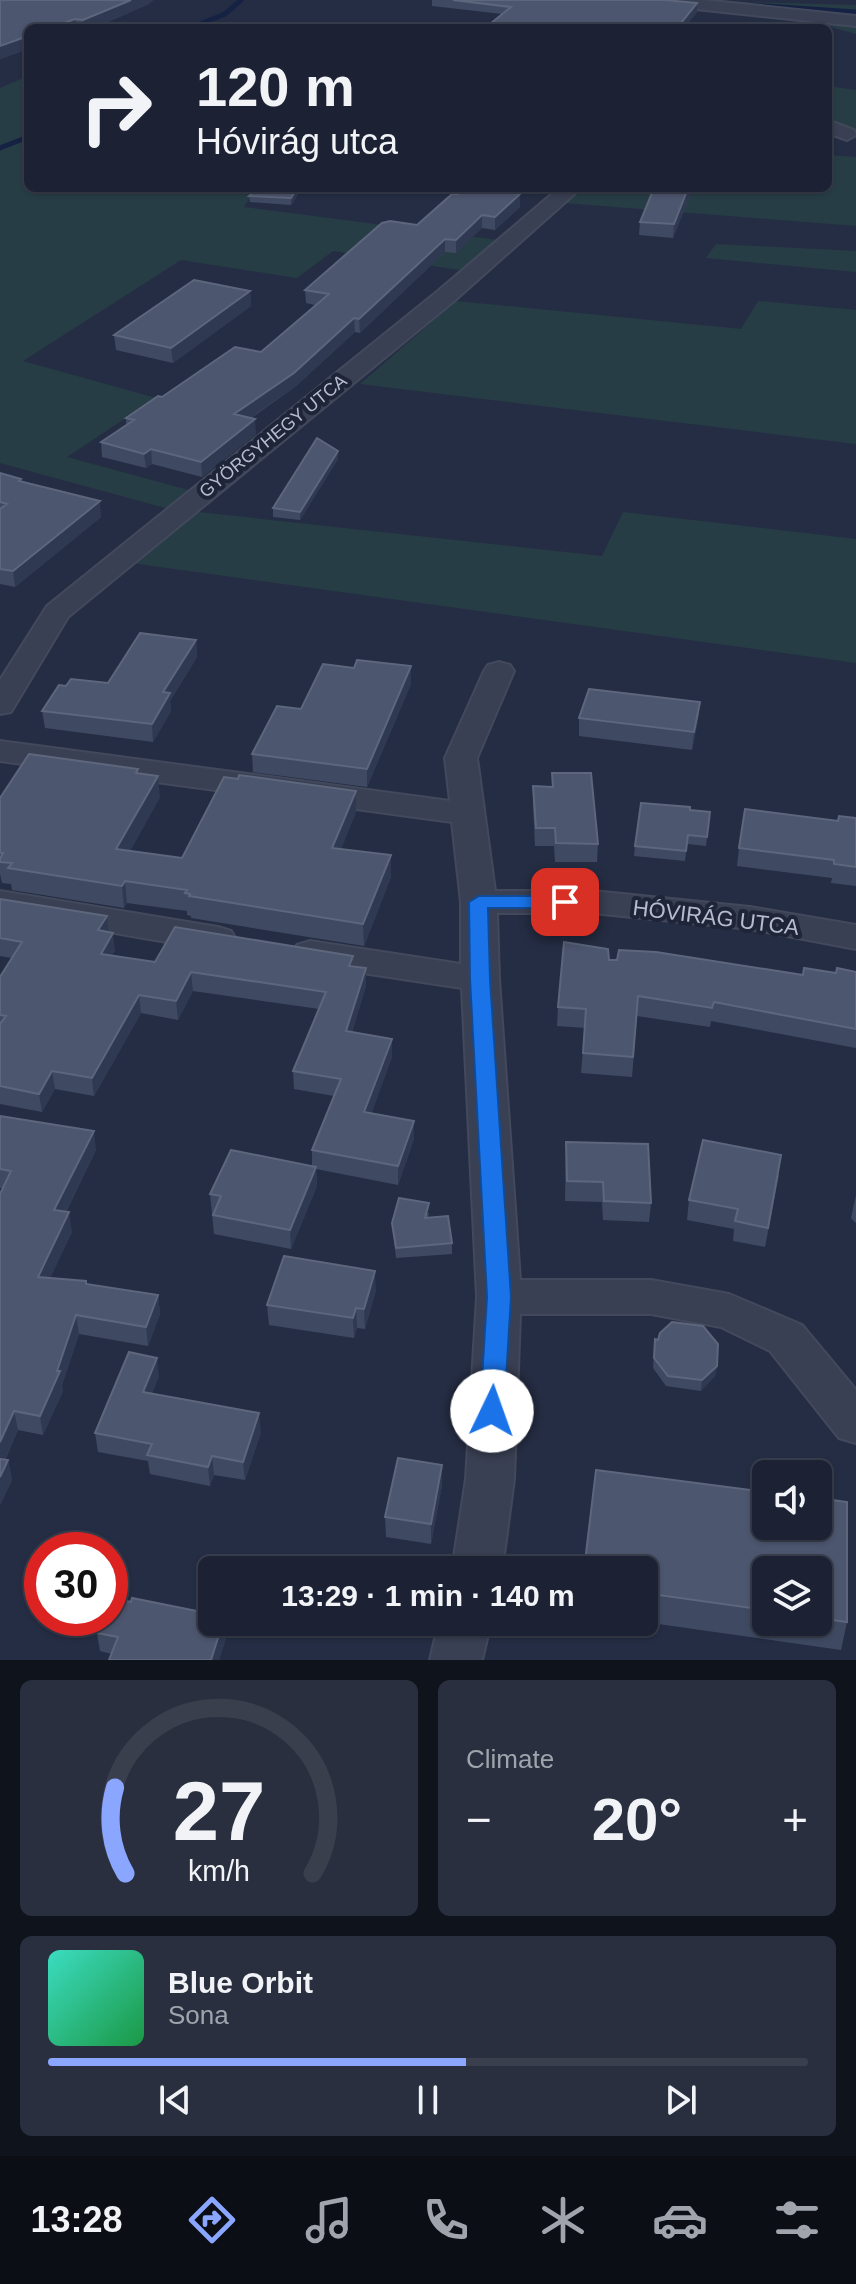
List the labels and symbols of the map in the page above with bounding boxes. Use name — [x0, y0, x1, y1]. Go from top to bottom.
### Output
street label: GYÖRGYHEGY UTCA — [195, 370, 351, 502]
pin — [531, 868, 599, 936]
street label: HÓVIRÁG UTCA — [631, 895, 801, 940]
position arrow — [450, 1369, 534, 1453]
speed limit sign: 30 — [24, 1532, 128, 1636]

